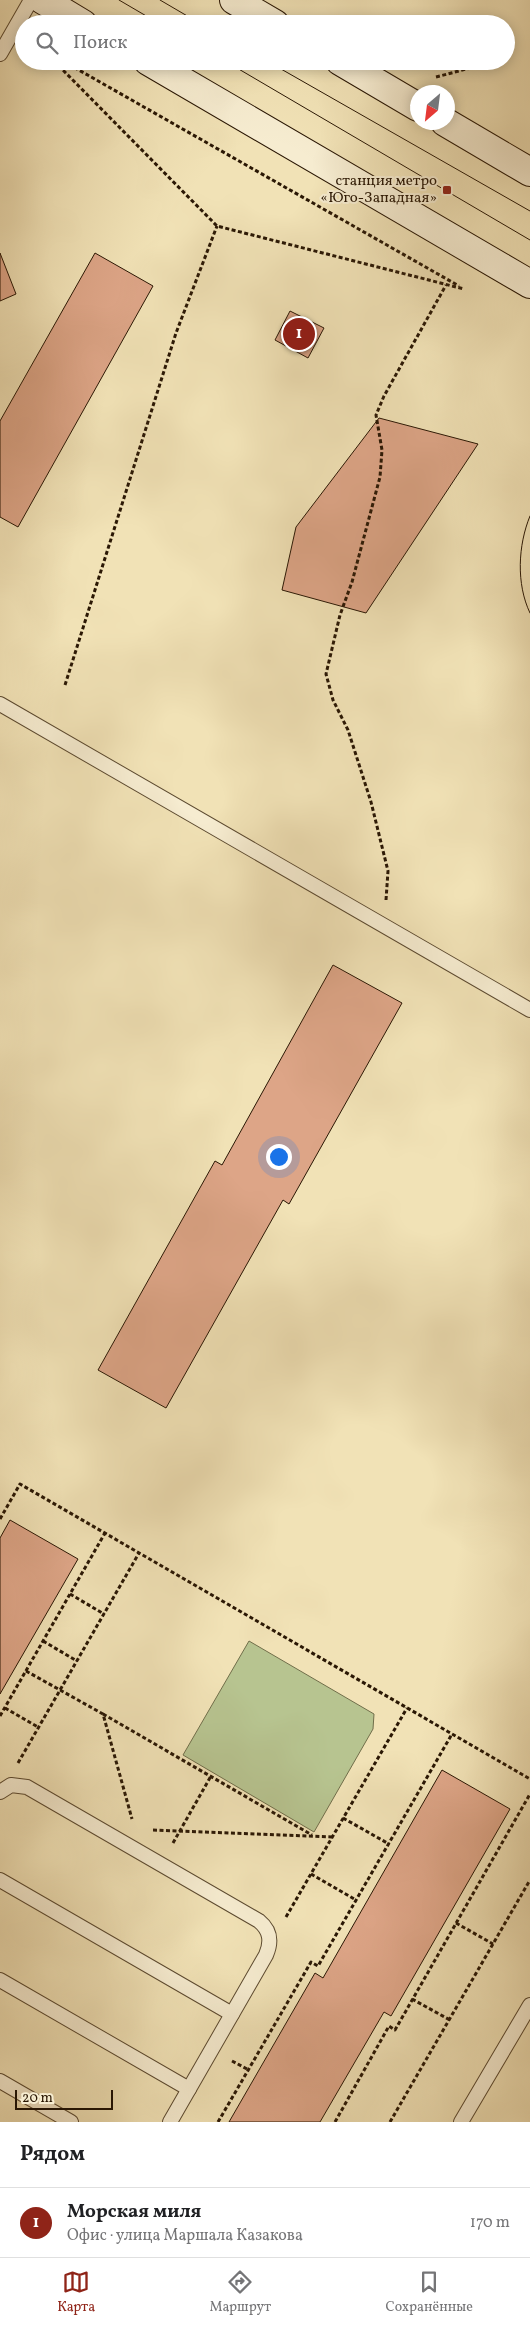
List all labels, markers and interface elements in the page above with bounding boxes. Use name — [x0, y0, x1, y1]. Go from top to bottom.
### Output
search box — [15, 15, 515, 70]
icon: search — [33, 29, 61, 57]
text: Поиск — [73, 30, 127, 56]
north arrow — [410, 85, 455, 130]
place label: станция метро «Юго-Западная» — [321, 171, 437, 209]
marker: станция метро «Юго-Западная» — [441, 184, 453, 196]
pin: 1 — [283, 315, 315, 353]
your location — [266, 1144, 292, 1170]
scale bar — [15, 2087, 112, 2110]
text: 20 m — [22, 2089, 53, 2108]
text: Рядом — [20, 2140, 85, 2169]
text: Морская миля — [67, 2199, 201, 2225]
text: 1 — [33, 2212, 39, 2234]
text: 170 m — [470, 2212, 510, 2234]
text: Офис · улица Маршала Казакова — [67, 2225, 303, 2247]
tab: Карта — [57, 2268, 95, 2317]
tab: Маршрут — [209, 2268, 271, 2317]
tab: Сохранённые — [385, 2268, 473, 2317]

